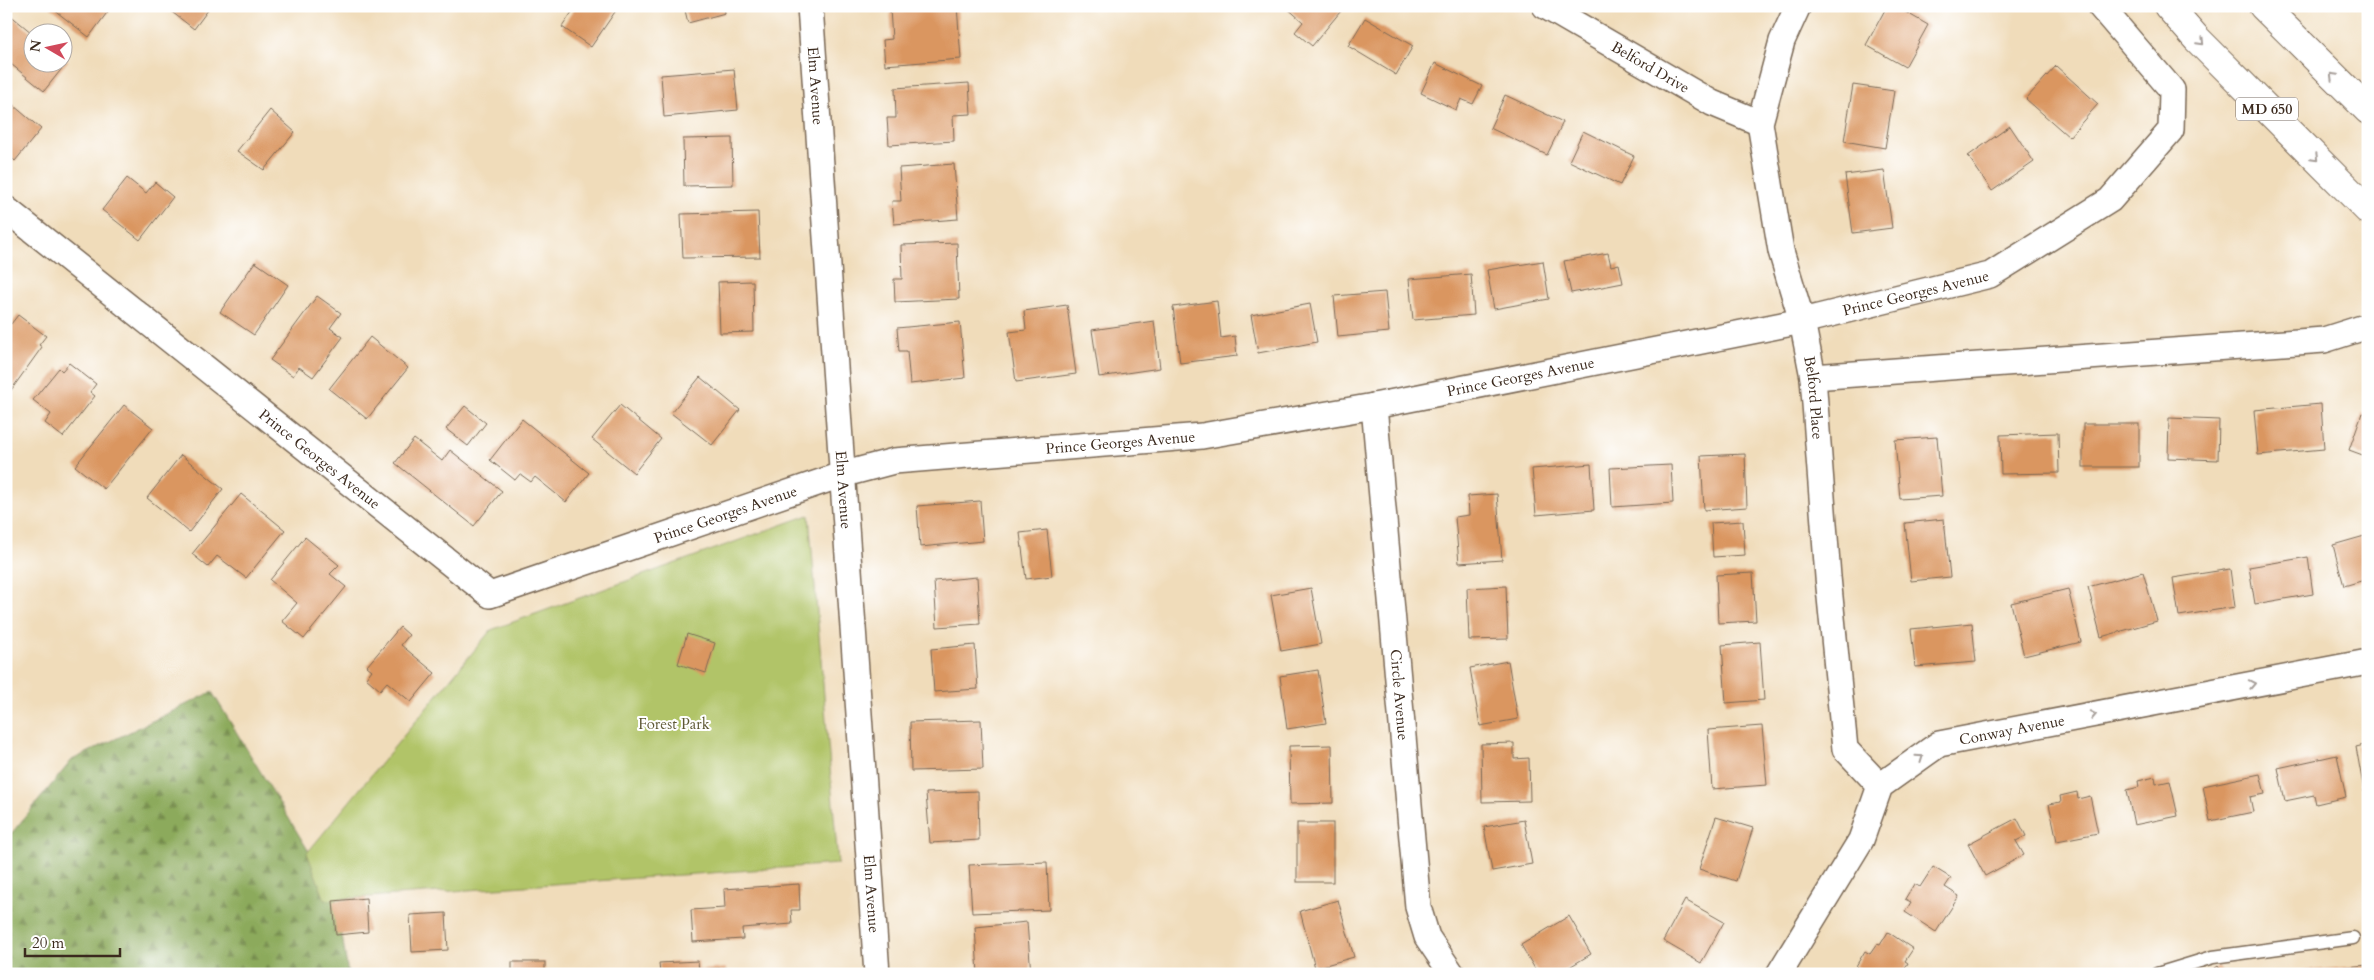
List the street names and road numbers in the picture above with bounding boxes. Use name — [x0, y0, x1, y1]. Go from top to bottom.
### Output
street label: Belford Drive — [1608, 37, 1693, 98]
street label: Elm Avenue — [803, 46, 828, 126]
road number: MD 650 — [2236, 98, 2298, 120]
street label: Prince Georges Avenue — [1841, 266, 1991, 321]
street label: Prince Georges Avenue — [1445, 352, 1596, 401]
street label: Belford Place — [1799, 354, 1828, 440]
street label: Prince Georges Avenue — [255, 404, 385, 514]
street label: Prince Georges Avenue — [1045, 427, 1196, 459]
street label: Elm Avenue — [831, 450, 856, 530]
street label: Prince Georges Avenue — [651, 481, 800, 548]
street label: Circle Avenue — [1385, 649, 1413, 741]
street label: Conway Avenue — [1957, 710, 2067, 750]
street label: Elm Avenue — [859, 854, 884, 934]

